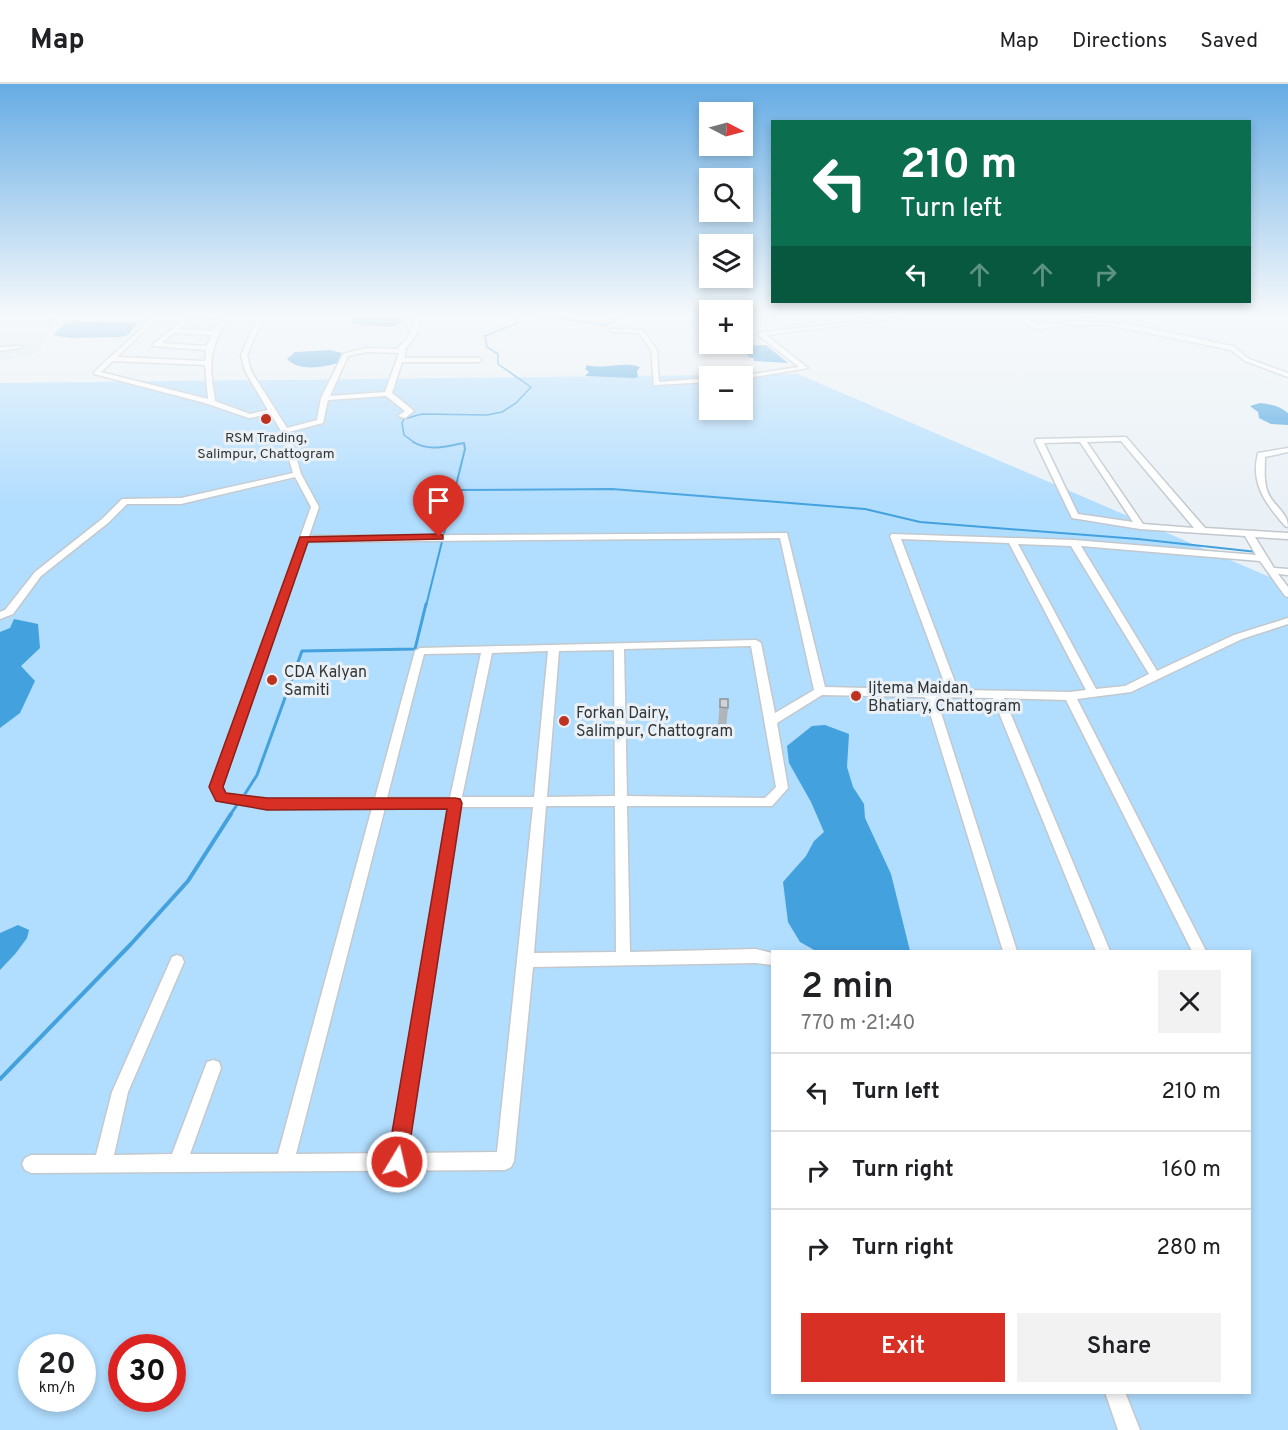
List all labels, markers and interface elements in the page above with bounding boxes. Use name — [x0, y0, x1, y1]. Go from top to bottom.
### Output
text: Map — [30, 23, 85, 59]
text: Map — [999, 28, 1039, 55]
text: Directions — [1072, 28, 1167, 55]
text: Saved — [1200, 28, 1258, 55]
north arrow — [699, 102, 753, 156]
map controls — [699, 102, 753, 420]
text: 210 m — [900, 140, 1017, 193]
icon: left — [801, 144, 879, 222]
button: search — [699, 168, 753, 222]
text: Turn left — [900, 192, 1002, 226]
button: layers — [699, 234, 753, 288]
icon: left — [900, 258, 933, 291]
icon: ahead — [963, 258, 996, 291]
icon: ahead — [1026, 258, 1059, 291]
icon: right — [1089, 258, 1122, 291]
button: + — [699, 300, 753, 354]
button: − — [699, 366, 753, 420]
marker: RSM Trading, Salimpur, Chattogram — [259, 412, 273, 426]
place label: RSM Trading, Salimpur, Chattogram — [197, 430, 335, 463]
pin — [413, 475, 464, 537]
icon: arrive — [422, 484, 455, 517]
place label: CDA Kalyan Samiti — [284, 663, 367, 701]
marker: CDA Kalyan Samiti — [265, 673, 279, 687]
place label: Ijtema Maidan, Bhatiary, Chattogram — [868, 679, 1021, 717]
marker: Ijtema Maidan, Bhatiary, Chattogram — [849, 689, 863, 703]
place label: Forkan Dairy, Salimpur, Chattogram — [576, 704, 733, 742]
marker: Forkan Dairy, Salimpur, Chattogram — [557, 714, 571, 728]
text: 2 min — [801, 965, 894, 1011]
button: close — [1158, 970, 1221, 1033]
text: 770 m · 21:40 — [801, 1011, 915, 1037]
icon: left — [801, 1076, 834, 1109]
text: Turn left — [852, 1079, 940, 1106]
text: 210 m — [1161, 1079, 1221, 1106]
position arrow — [365, 1130, 429, 1194]
icon: right — [801, 1154, 834, 1187]
text: Turn right — [852, 1157, 954, 1184]
text: 160 m — [1162, 1157, 1221, 1184]
icon: right — [801, 1232, 834, 1265]
text: Turn right — [852, 1235, 954, 1262]
text: 280 m — [1156, 1235, 1221, 1262]
button: Exit — [801, 1313, 1005, 1382]
button: Share — [1017, 1313, 1221, 1382]
speed limit sign: 30 — [108, 1334, 186, 1412]
text: 20 — [38, 1347, 76, 1384]
text: km/h — [39, 1379, 75, 1398]

